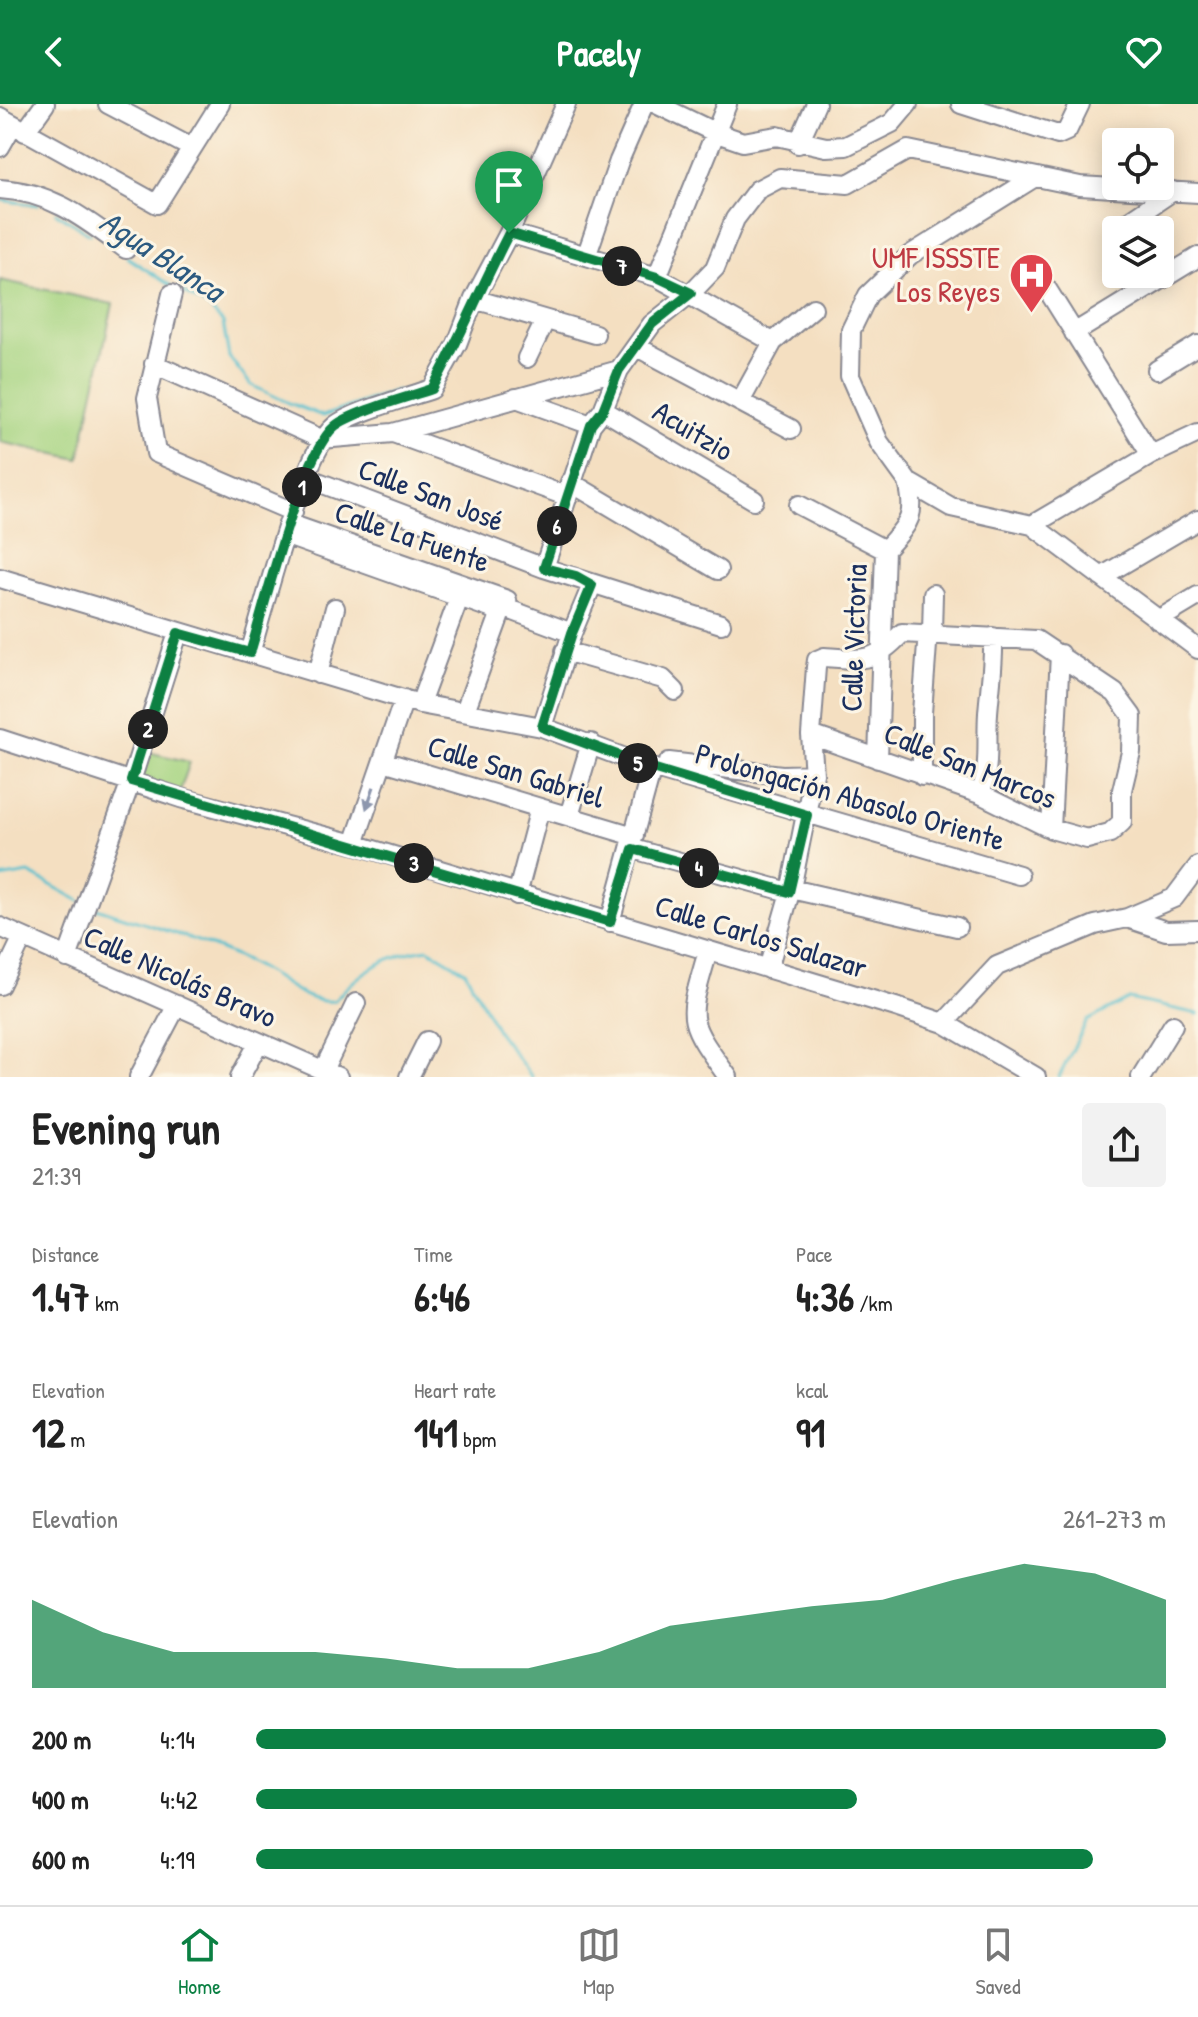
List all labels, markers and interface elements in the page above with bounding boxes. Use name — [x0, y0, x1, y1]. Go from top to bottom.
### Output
text: Pacely — [557, 28, 641, 77]
icon: back — [32, 30, 76, 74]
icon: heart — [1122, 30, 1166, 74]
map controls — [1102, 128, 1174, 288]
button: locate — [1102, 128, 1174, 200]
pin — [475, 151, 543, 233]
icon: arrive — [487, 163, 531, 207]
water label: Agua Blanca — [92, 200, 235, 313]
button: layers — [1102, 216, 1174, 288]
place label: UMF ISSSTE Los Reyes — [872, 237, 1000, 311]
pin: 7 — [602, 246, 642, 286]
text: 7 — [617, 251, 627, 281]
hospital icon: UMF ISSSTE Los Reyes — [1007, 251, 1055, 314]
street label: Acuitzio — [646, 391, 741, 470]
street label: Calle San José — [353, 448, 510, 540]
pin: 1 — [282, 467, 322, 507]
text: 1 — [298, 472, 306, 502]
street label: Calle La Fuente — [330, 491, 495, 581]
pin: 6 — [537, 506, 577, 546]
text: 6 — [553, 511, 561, 541]
street label: Calle Victoria — [830, 563, 876, 712]
pin: 2 — [128, 709, 168, 749]
street label: Calle San Marcos — [878, 712, 1062, 818]
text: 2 — [143, 714, 153, 744]
street label: Calle San Gabriel — [423, 725, 610, 817]
street label: Prolongación Abasolo Oriente — [691, 733, 1010, 859]
pin: 5 — [618, 743, 658, 783]
text: 5 — [633, 748, 643, 778]
one-way arrow — [363, 787, 375, 811]
pin: 3 — [394, 843, 434, 883]
text: 3 — [409, 848, 419, 878]
pin: 4 — [679, 848, 719, 888]
text: 4 — [695, 853, 703, 883]
street label: Calle Carlos Salazar — [650, 885, 873, 987]
street label: Calle Nicolás Bravo — [78, 916, 283, 1036]
text: Evening run — [32, 1098, 220, 1158]
button: share — [1082, 1103, 1166, 1187]
text: 21:39 — [32, 1158, 81, 1193]
text: Distance — [32, 1239, 99, 1269]
text: Time — [414, 1239, 453, 1269]
text: Pace — [796, 1239, 833, 1269]
text: 1.47 — [32, 1269, 90, 1323]
text: 6:46 — [414, 1269, 470, 1323]
text: 4:36 — [796, 1269, 854, 1323]
text: km — [90, 1288, 119, 1318]
text: /km — [854, 1288, 893, 1318]
text: Elevation — [32, 1375, 105, 1405]
text: Heart rate — [414, 1375, 496, 1405]
text: kcal — [796, 1375, 828, 1405]
text: 12 — [32, 1405, 65, 1459]
text: 141 — [414, 1405, 458, 1459]
text: 91 — [796, 1405, 825, 1459]
text: m — [65, 1424, 85, 1454]
text: bpm — [458, 1424, 497, 1454]
text: Elevation — [32, 1501, 118, 1536]
text: 261–273 m — [1063, 1501, 1166, 1536]
text: 200 m — [32, 1722, 91, 1757]
text: 4:14 — [160, 1722, 195, 1757]
text: 400 m — [32, 1782, 89, 1817]
text: 4:42 — [160, 1782, 198, 1817]
text: 600 m — [32, 1842, 89, 1877]
text: 4:19 — [160, 1842, 195, 1877]
tab: Home — [178, 1923, 222, 2001]
tab: Map — [577, 1923, 621, 2001]
tab: Saved — [976, 1923, 1020, 2001]

